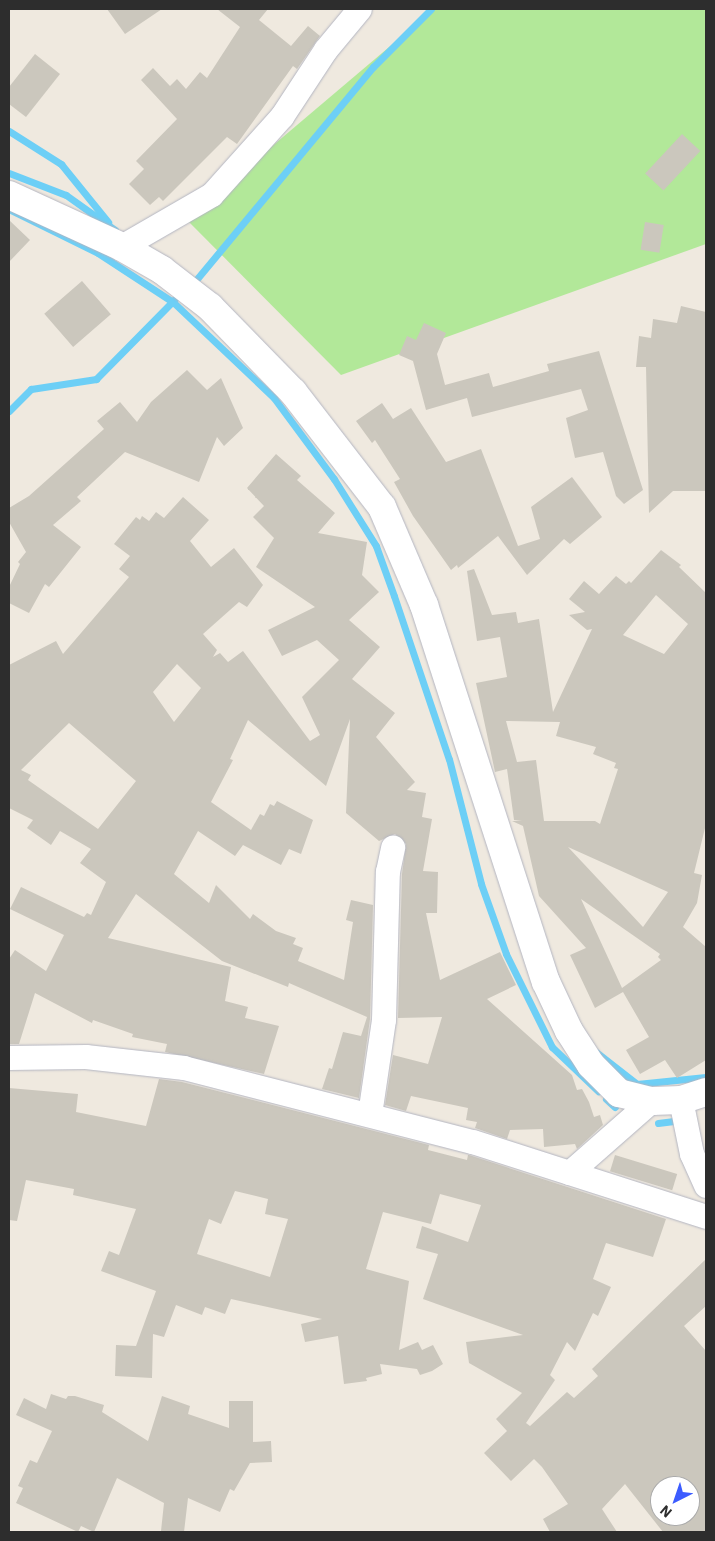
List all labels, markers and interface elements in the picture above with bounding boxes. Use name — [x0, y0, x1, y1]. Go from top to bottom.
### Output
north arrow — [650, 1476, 700, 1526]
text: N — [656, 1501, 676, 1522]

